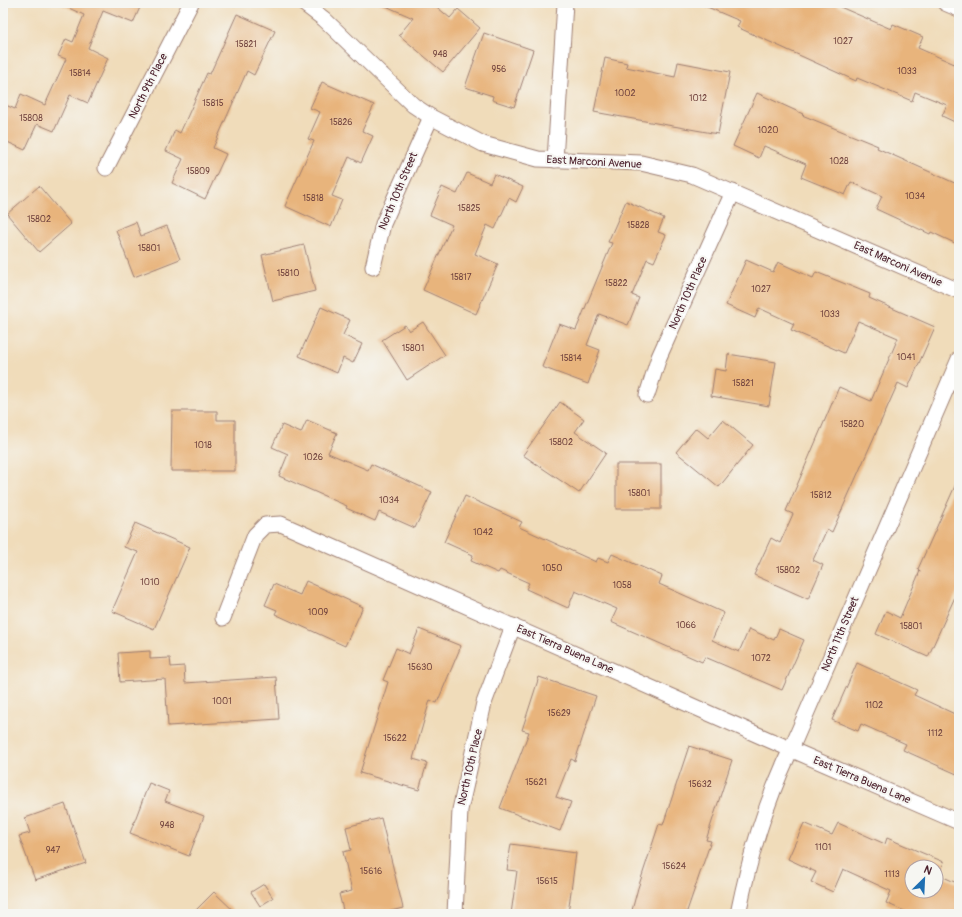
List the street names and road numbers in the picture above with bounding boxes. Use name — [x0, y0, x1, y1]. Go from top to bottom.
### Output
street label: North 9th Place — [126, 51, 170, 121]
street label: North 10th Street — [376, 150, 420, 232]
street label: East Marconi Avenue — [546, 153, 642, 171]
street label: East Marconi Avenue — [852, 239, 945, 290]
street label: North 10th Place — [666, 254, 710, 331]
street label: North 11th Street — [818, 594, 862, 673]
street label: East Tierra Buena Lane — [515, 622, 616, 676]
street label: North 10th Place — [455, 727, 485, 806]
street label: East Tierra Buena Lane — [811, 754, 913, 807]

